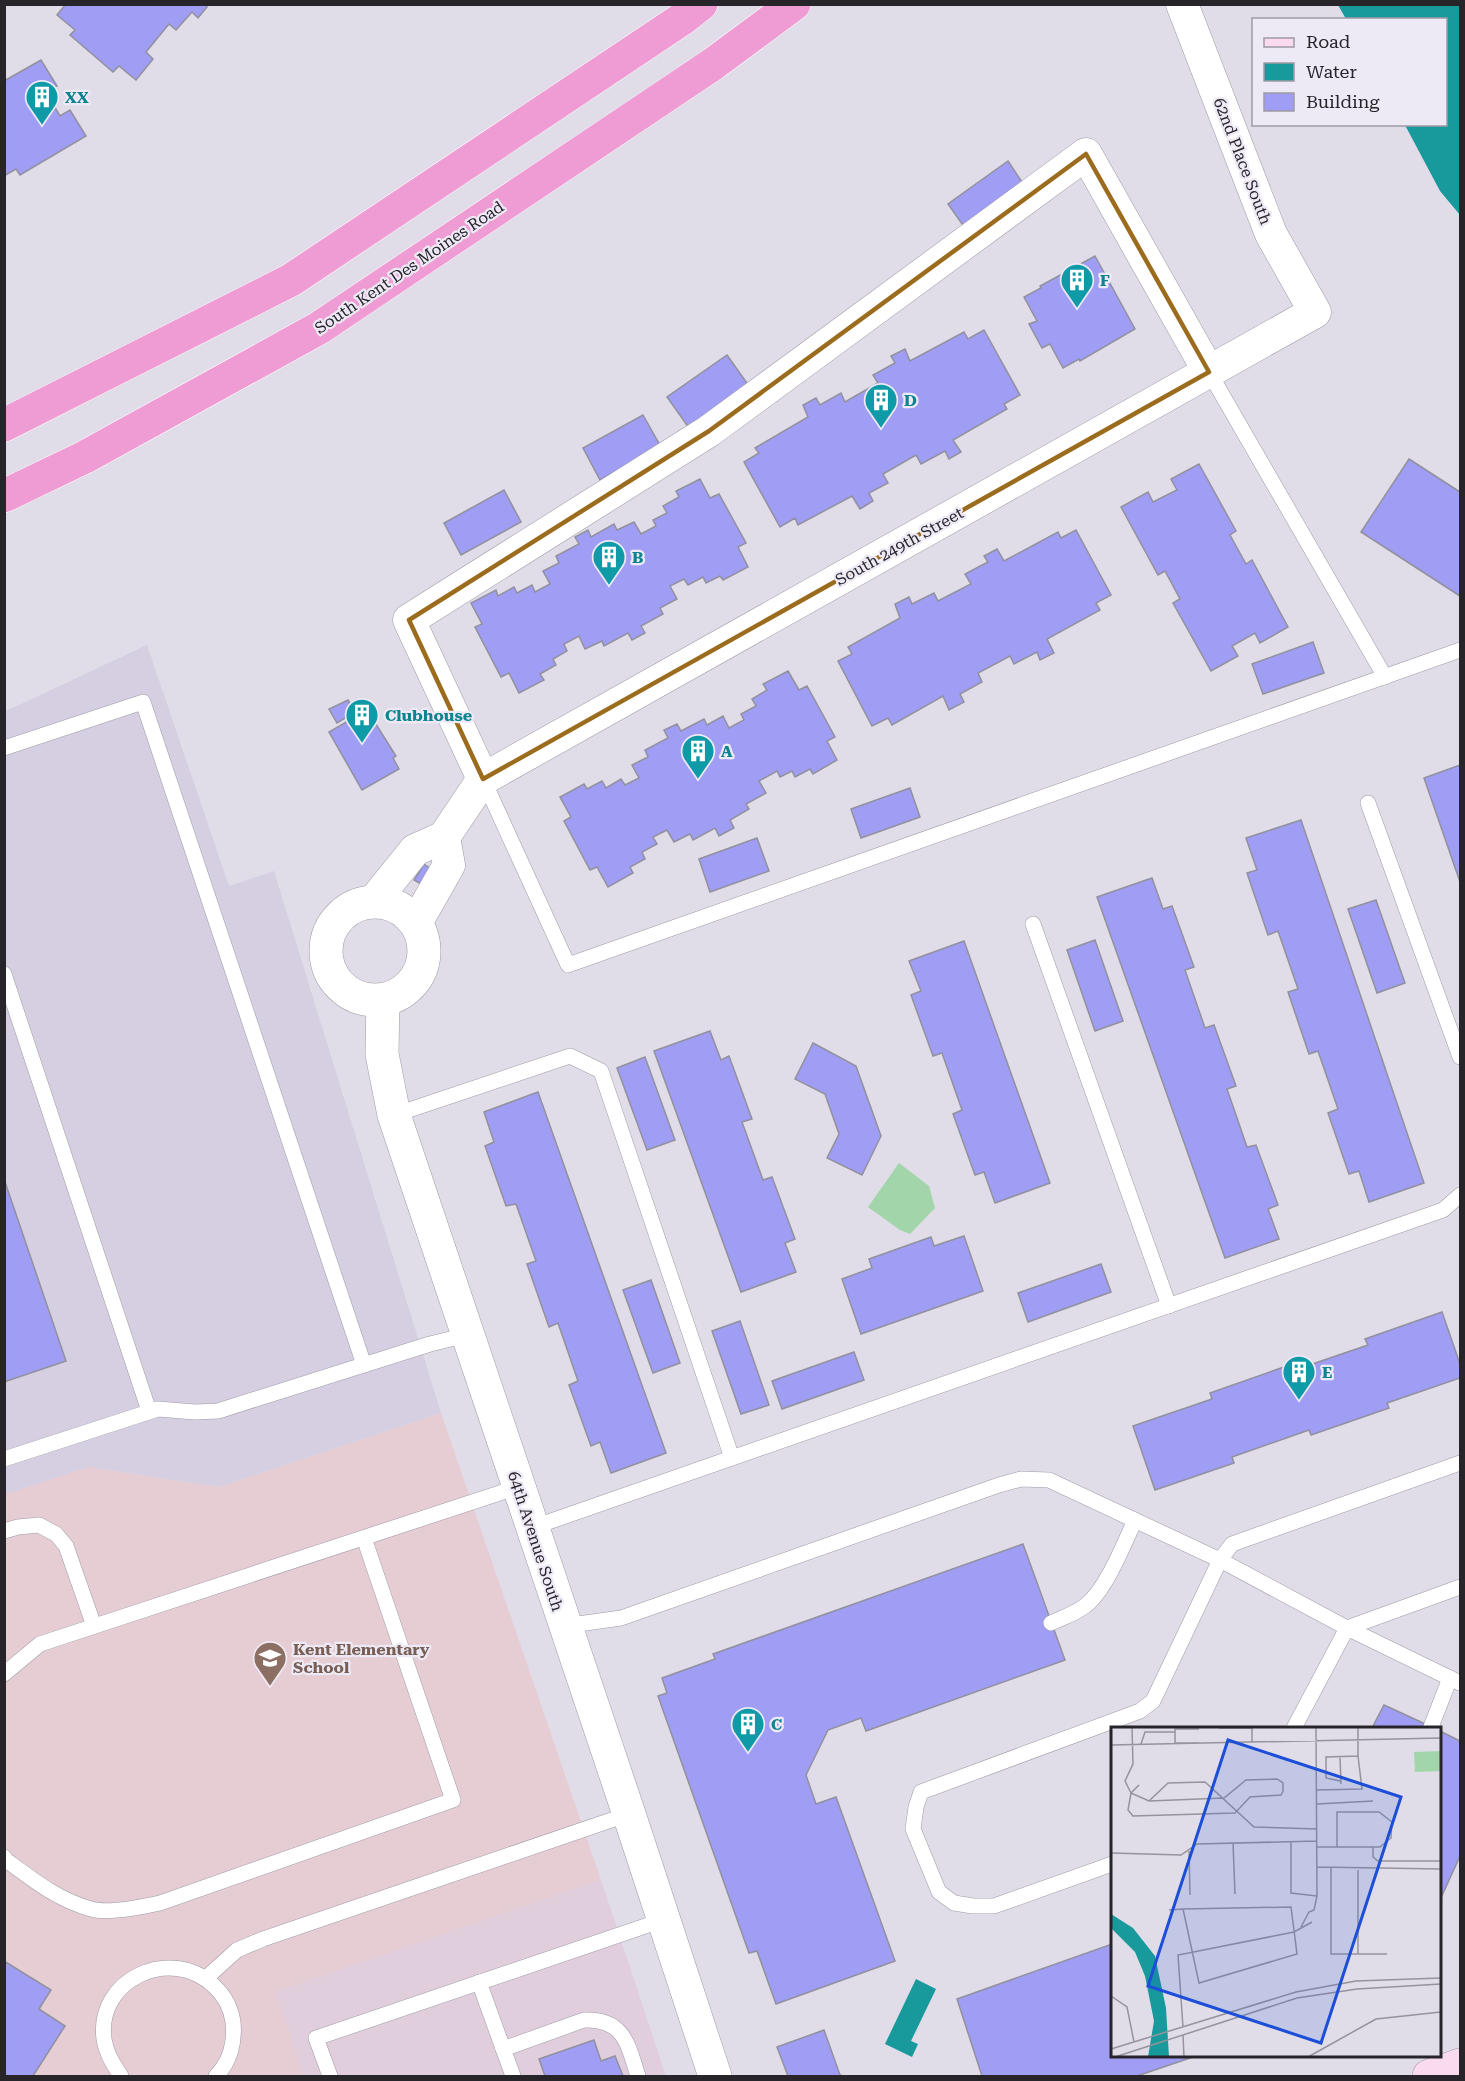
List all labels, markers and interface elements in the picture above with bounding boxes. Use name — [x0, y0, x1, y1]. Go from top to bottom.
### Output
legend — [1252, 18, 1447, 126]
text: Road — [1306, 31, 1351, 52]
text: Water — [1306, 61, 1357, 82]
building icon: XX — [24, 79, 60, 126]
place label: XX — [65, 88, 89, 107]
text: Building — [1306, 91, 1380, 112]
street label: 62nd Place South — [1210, 95, 1275, 227]
street label: South Kent Des Moines Road — [311, 197, 507, 338]
building icon: F — [1059, 262, 1095, 309]
place label: F — [1100, 271, 1110, 290]
building icon: D — [863, 382, 899, 429]
place label: D — [904, 391, 917, 410]
street label: South 249th Street — [832, 503, 967, 590]
building icon: B — [591, 539, 627, 586]
place label: B — [632, 548, 644, 567]
building icon: Clubhouse — [344, 697, 380, 744]
place label: Clubhouse — [385, 706, 472, 725]
building icon: A — [680, 733, 716, 780]
place label: A — [721, 742, 733, 761]
building icon: E — [1281, 1354, 1317, 1401]
place label: E — [1322, 1363, 1332, 1382]
street label: 64th Avenue South — [504, 1469, 567, 1614]
school or university icon: Kent Elementary School — [252, 1640, 288, 1687]
place label: Kent Elementary School — [293, 1640, 430, 1677]
building icon: C — [730, 1706, 766, 1753]
place label: C — [771, 1715, 782, 1734]
inset map — [1111, 1727, 1441, 2057]

